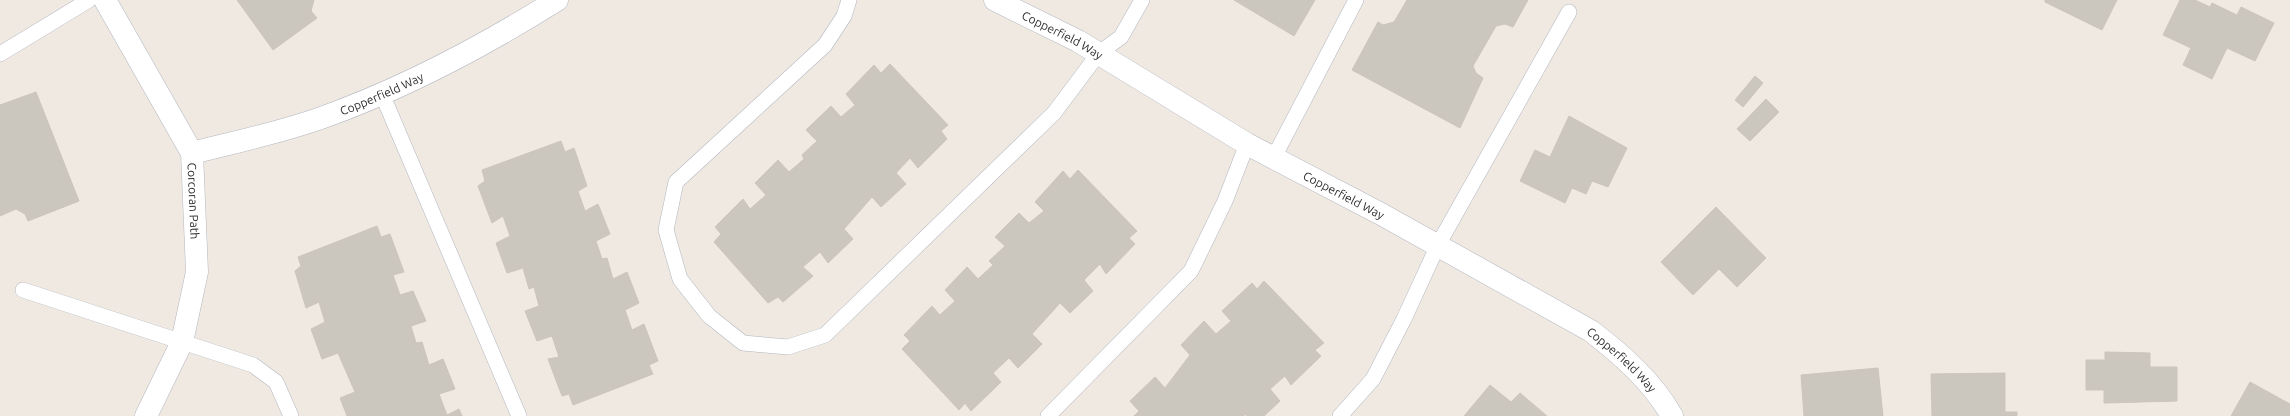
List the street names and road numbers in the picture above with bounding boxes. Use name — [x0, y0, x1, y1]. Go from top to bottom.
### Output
street label: Copperfield Way — [1020, 8, 1106, 61]
street label: Copperfield Way — [338, 69, 425, 117]
street label: Corcoran Path — [186, 162, 202, 240]
street label: Copperfield Way — [1301, 168, 1387, 221]
street label: Copperfield Way — [1585, 324, 1659, 394]

